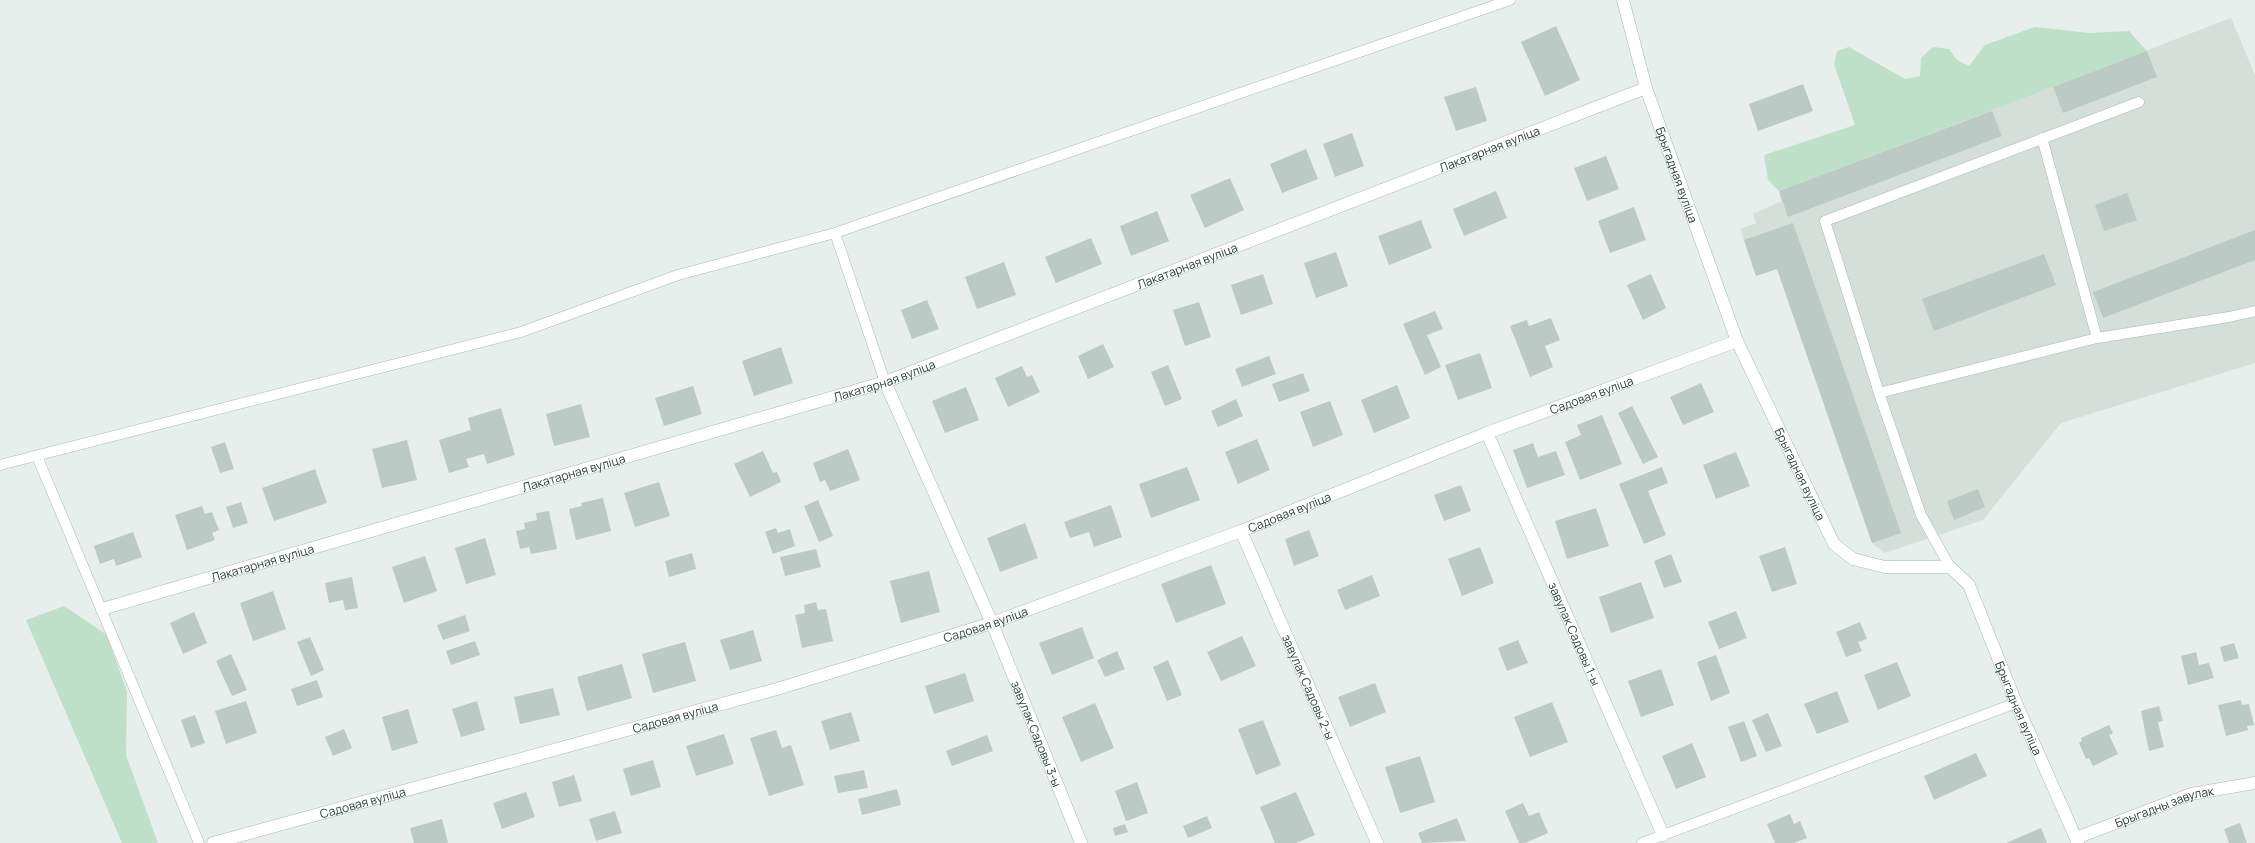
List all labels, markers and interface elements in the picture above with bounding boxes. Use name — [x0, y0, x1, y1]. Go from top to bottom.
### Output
street label: Лакатарная вуліца — [1437, 121, 1542, 176]
street label: Брыгадная вуліца — [1652, 124, 1702, 225]
street label: Лакатарная вуліца — [1134, 238, 1240, 292]
street label: Лакатарная вуліца — [831, 355, 938, 405]
street label: Садовая вуліца — [1547, 371, 1636, 418]
street label: Брыгадная вуліца — [1771, 425, 1830, 523]
street label: Лакатарная вуліца — [520, 449, 627, 495]
street label: Садовая вуліца — [1245, 488, 1333, 536]
street label: Лакатарная вуліца — [209, 540, 316, 585]
street label: завулак Садовы 1-ы — [1545, 579, 1605, 688]
street label: Садовая вуліца — [941, 602, 1030, 646]
street label: завулак Садовы 2-ы — [1278, 631, 1339, 742]
street label: Брыгадная вуліца — [1992, 658, 2047, 758]
street label: завулак Садовы 3-ы — [1008, 678, 1066, 789]
street label: Садовая вуліца — [630, 697, 720, 737]
street label: Садовая вуліца — [318, 782, 407, 822]
street label: Брыгадны завулак — [2112, 782, 2216, 831]

